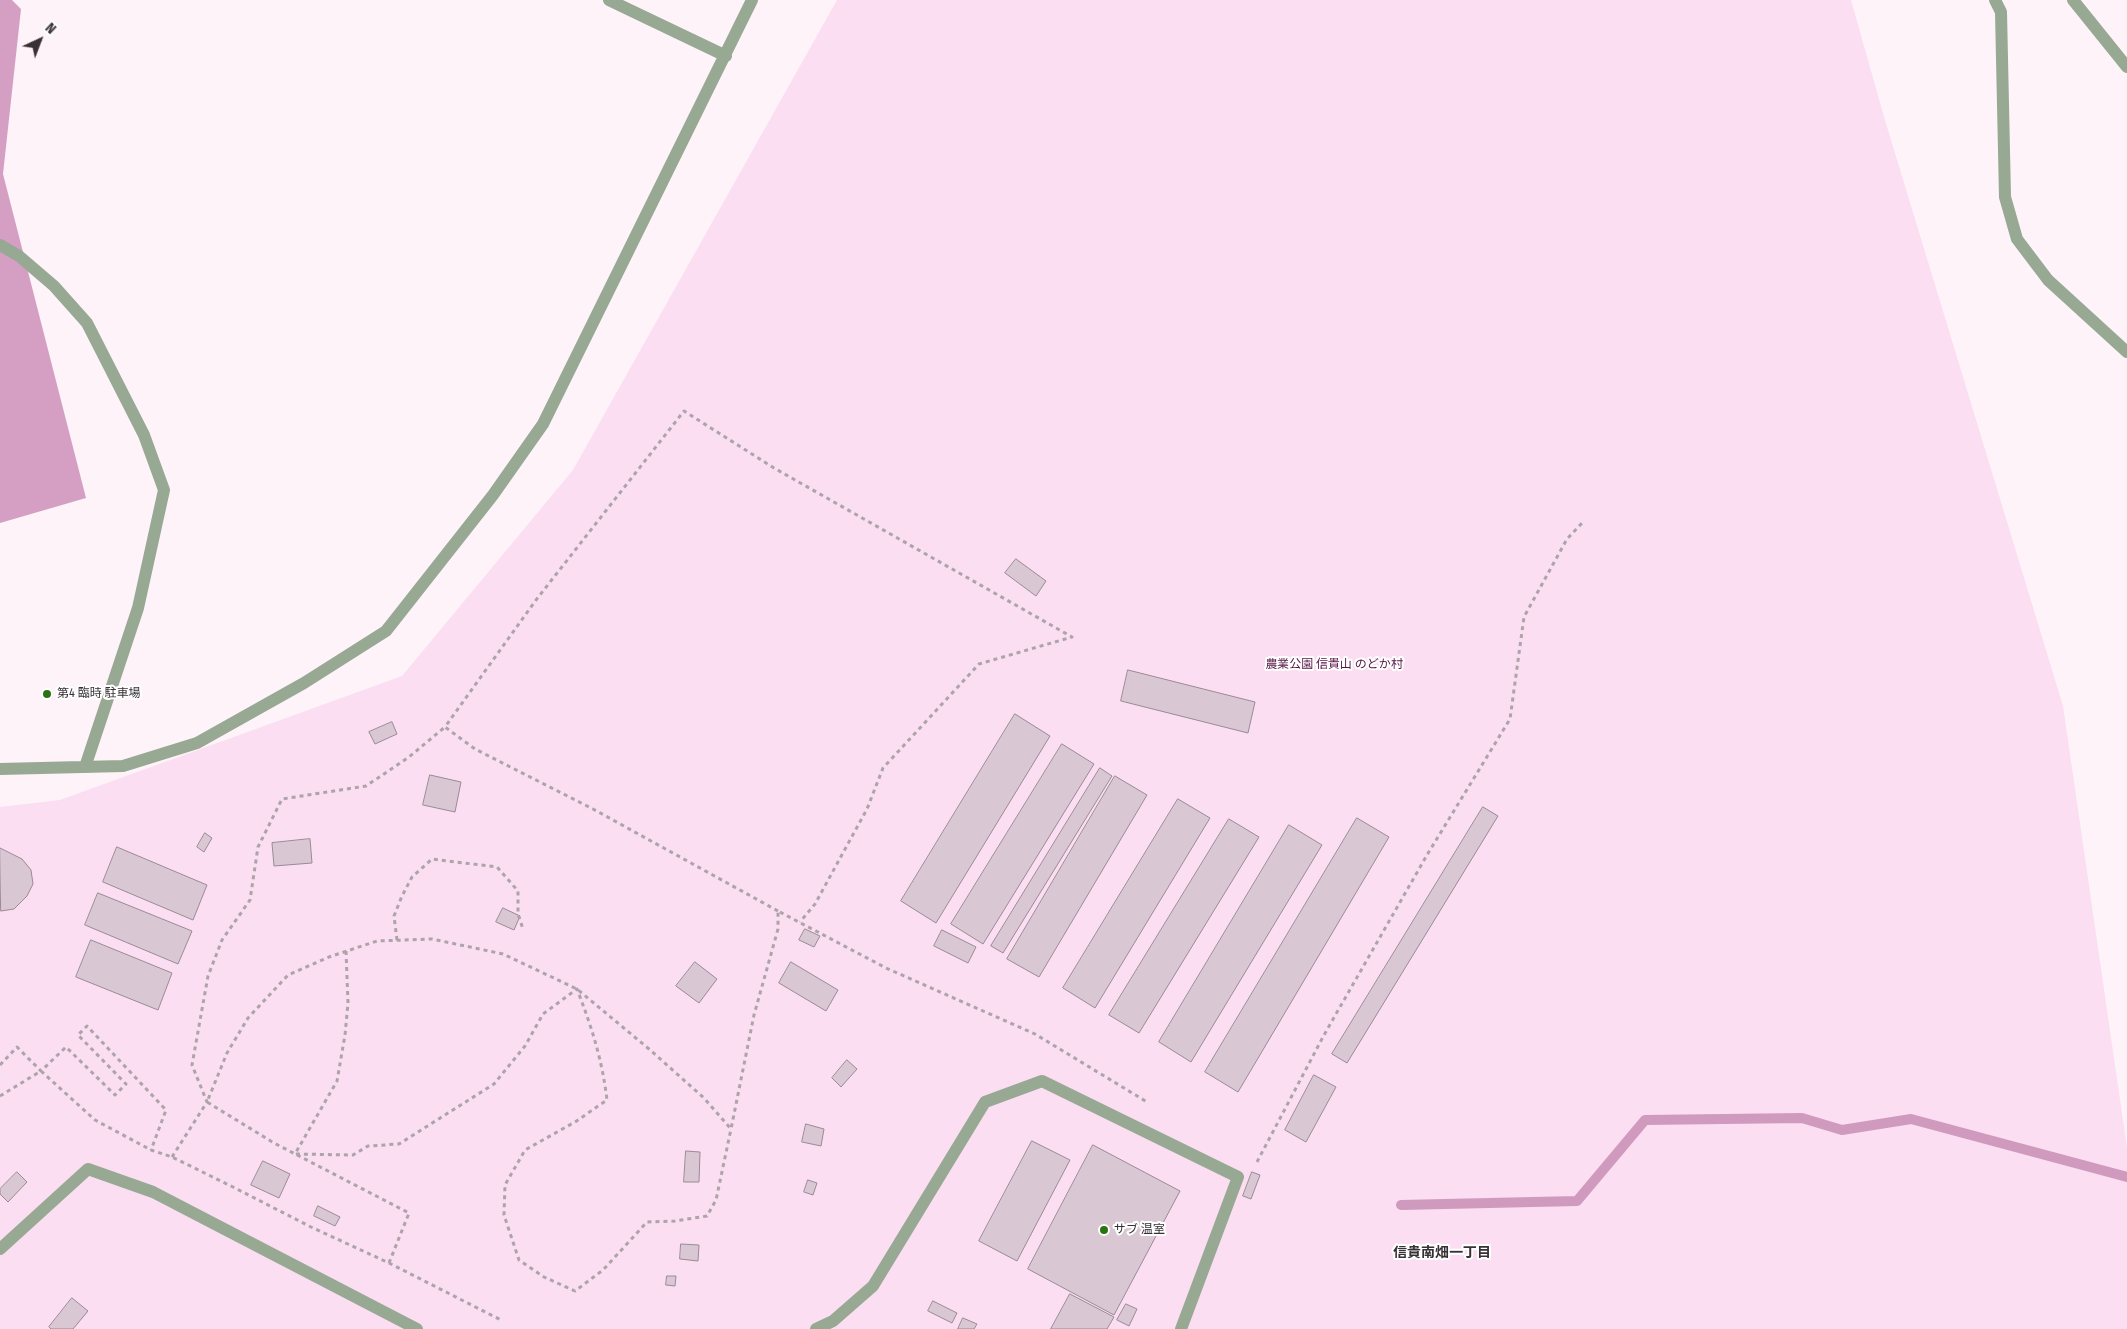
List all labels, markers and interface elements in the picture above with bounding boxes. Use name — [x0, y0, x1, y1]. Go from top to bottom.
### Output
north arrow — [15, 15, 65, 65]
text: N — [42, 20, 59, 38]
park label: 農業公園 信貴山 のどか村 — [1265, 658, 1403, 672]
place label: 第4 臨時 駐車場 — [57, 687, 140, 701]
marker: 第4 臨時 駐車場 — [41, 688, 53, 700]
place label: サブ 温室 — [1114, 1223, 1165, 1237]
marker: サブ 温室 — [1098, 1224, 1110, 1236]
district label: 信貴南畑一丁目 — [1393, 1245, 1491, 1261]

